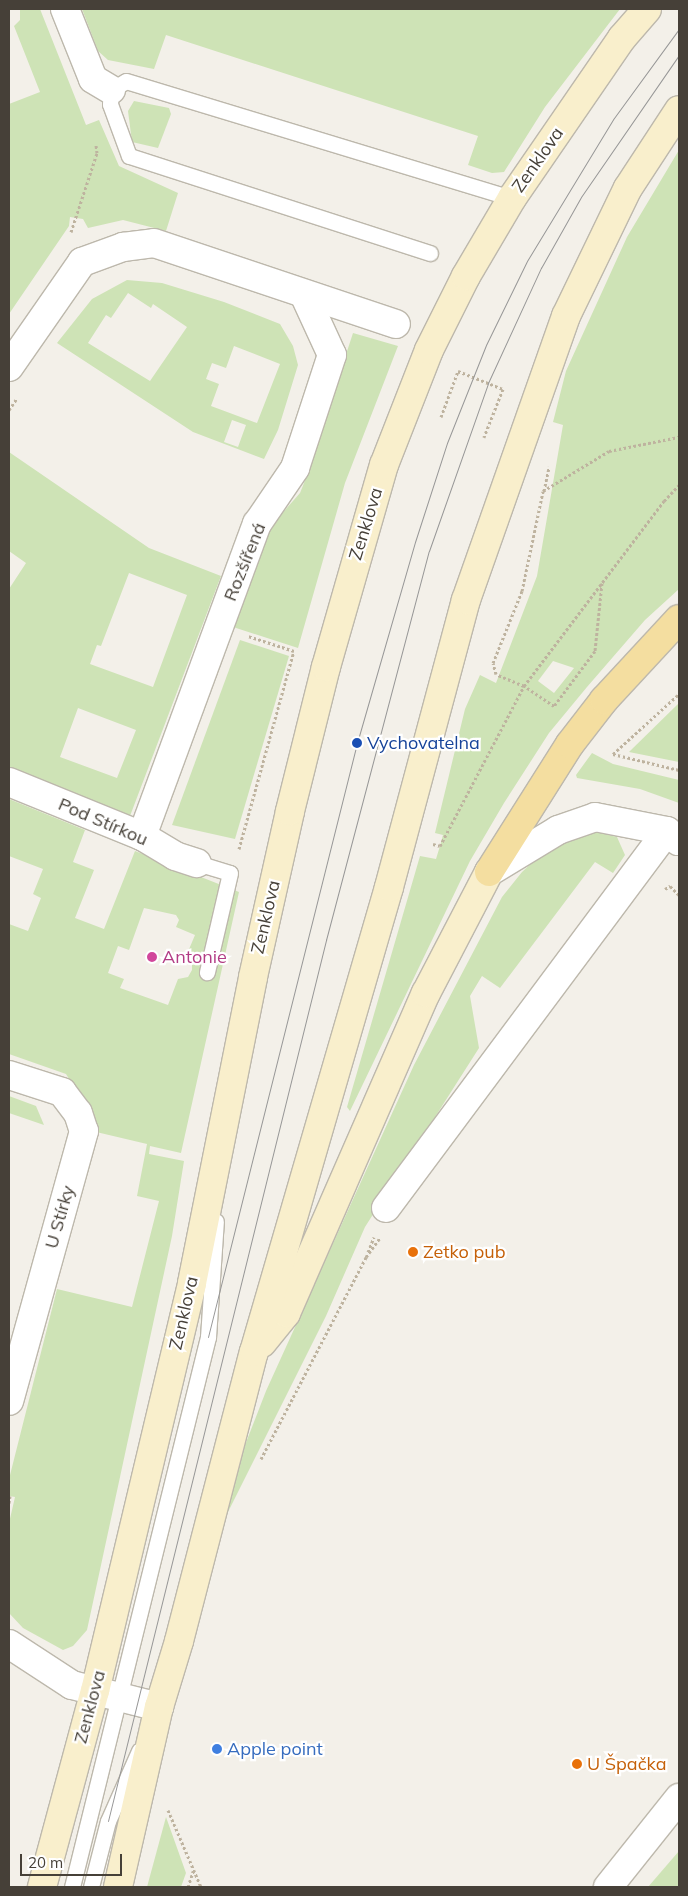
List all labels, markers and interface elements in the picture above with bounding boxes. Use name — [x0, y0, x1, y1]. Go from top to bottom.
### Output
street label: Zenklova — [508, 123, 568, 197]
street label: Zenklova — [345, 485, 387, 563]
street label: Rozšířená — [220, 520, 270, 604]
place label: Vychovatelna — [367, 732, 480, 754]
marker: Vychovatelna — [351, 737, 363, 749]
street label: Pod Stírkou — [55, 793, 151, 851]
street label: Zenklova — [247, 878, 285, 956]
place label: Antonie — [162, 946, 227, 968]
marker: Antonie — [146, 951, 158, 963]
street label: U Stírky — [41, 1183, 79, 1251]
place label: Zetko pub — [423, 1241, 506, 1263]
marker: Zetko pub — [407, 1246, 419, 1258]
street label: Zenklova — [165, 1274, 203, 1352]
street label: Zenklova — [70, 1668, 110, 1746]
place label: Apple point — [227, 1738, 323, 1760]
marker: Apple point — [211, 1743, 223, 1755]
place label: U Špačka — [587, 1753, 667, 1775]
marker: U Špačka — [571, 1758, 583, 1770]
scale bar — [22, 1844, 125, 1876]
text: 20 m — [28, 1853, 63, 1872]

